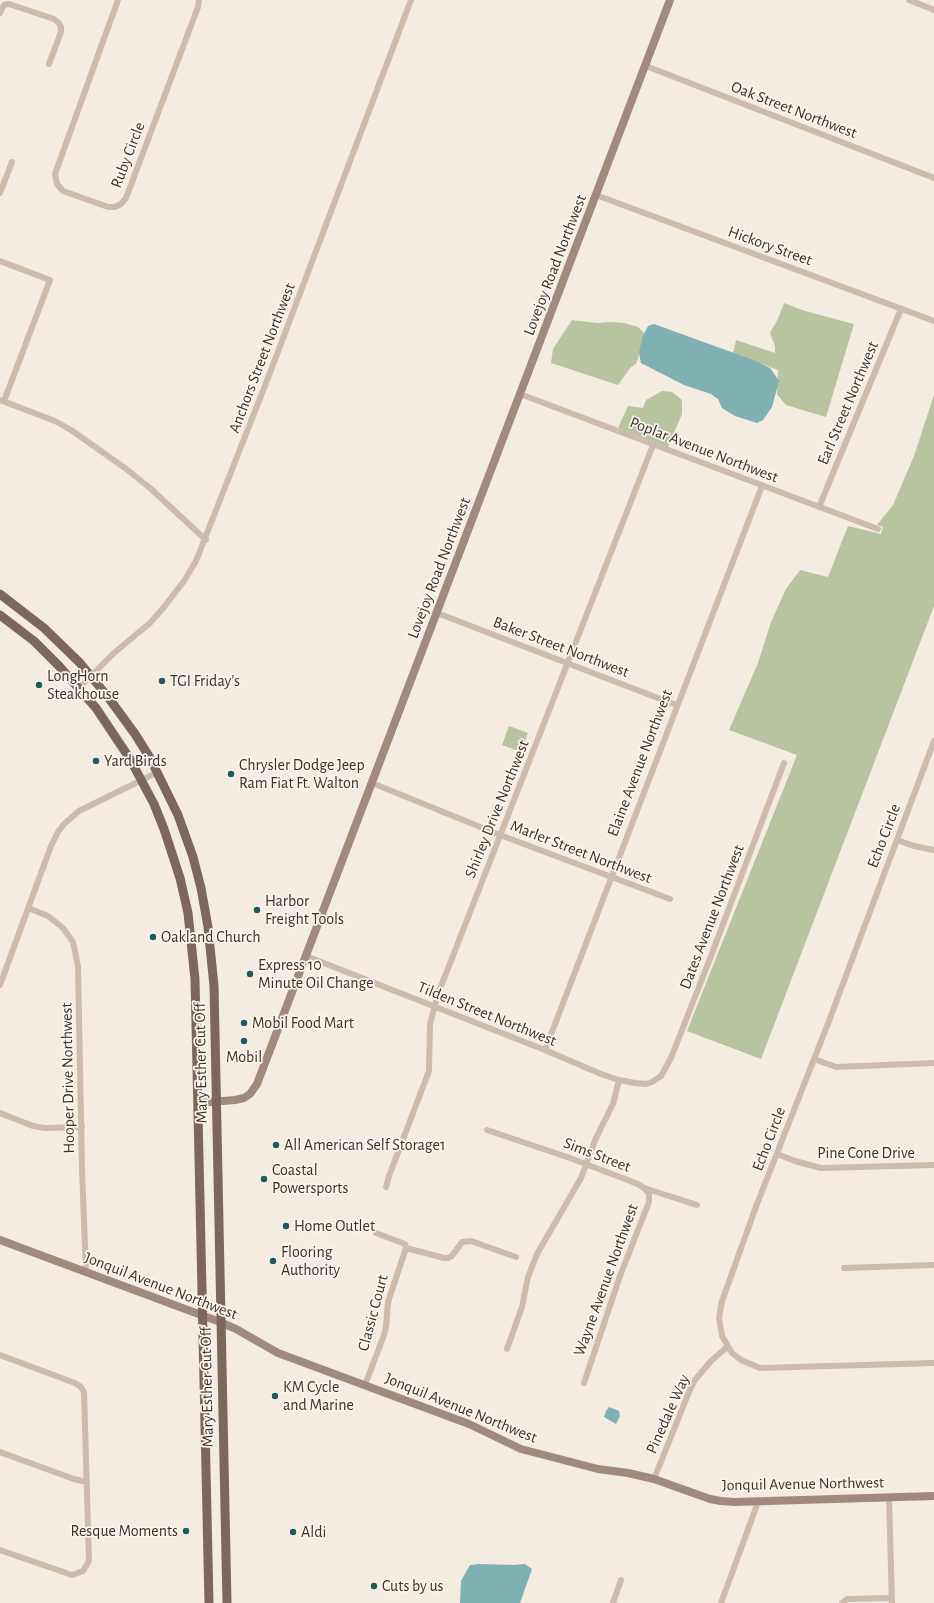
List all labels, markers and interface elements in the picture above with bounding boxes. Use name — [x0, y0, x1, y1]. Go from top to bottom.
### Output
street label: Oak Street Northwest — [728, 77, 860, 143]
street label: Ruby Circle — [107, 119, 149, 191]
street label: Lovejoy Road Northwest — [519, 192, 591, 338]
street label: Hickory Street — [725, 222, 815, 270]
street label: Anchors Street Northwest — [225, 280, 299, 436]
street label: Earl Street Northwest — [813, 338, 883, 468]
street label: Poplar Avenue Northwest — [627, 413, 781, 487]
street label: Lovejoy Road Northwest — [403, 495, 475, 641]
street label: Baker Street Northwest — [490, 612, 632, 682]
place label: LongHorn Steakhouse — [47, 666, 119, 704]
place label: TGI Friday's — [170, 671, 240, 691]
marker: TGI Friday's — [157, 676, 167, 686]
marker: LongHorn Steakhouse — [34, 680, 44, 690]
street label: Elaine Avenue Northwest — [603, 687, 677, 839]
street label: Shirley Drive Northwest — [461, 737, 533, 881]
place label: Yard Birds — [104, 751, 167, 771]
place label: Chrysler Dodge Jeep Ram Fiat Ft. Walton — [239, 755, 365, 793]
marker: Yard Birds — [91, 756, 101, 766]
marker: Chrysler Dodge Jeep Ram Fiat Ft. Walton — [226, 769, 236, 779]
street label: Echo Circle — [863, 801, 905, 871]
street label: Marler Street Northwest — [508, 816, 654, 888]
street label: Dates Avenue Northwest — [676, 842, 748, 992]
place label: Harbor Freight Tools — [265, 891, 344, 929]
marker: Harbor Freight Tools — [252, 905, 262, 915]
place label: Oakland Church — [161, 927, 260, 947]
marker: Oakland Church — [148, 932, 158, 942]
place label: Express 10 Minute Oil Change — [258, 955, 374, 993]
marker: Express 10 Minute Oil Change — [245, 969, 255, 979]
street label: Tilden Street Northwest — [415, 977, 559, 1051]
street label: Hooper Drive Northwest — [57, 1002, 79, 1154]
street label: Mary Esther Cut Off — [190, 1003, 212, 1123]
place label: Mobil Food Mart — [252, 1013, 354, 1033]
marker: Mobil Food Mart — [239, 1018, 249, 1028]
marker: Mobil — [239, 1036, 249, 1046]
place label: Mobil — [226, 1047, 262, 1067]
street label: Echo Circle — [748, 1104, 790, 1174]
street label: Sims Street — [561, 1133, 633, 1177]
place label: All American Self Storage1 — [284, 1135, 445, 1155]
marker: All American Self Storage1 — [271, 1140, 281, 1150]
street label: Pine Cone Drive — [817, 1143, 915, 1163]
place label: Coastal Powersports — [272, 1160, 348, 1198]
marker: Coastal Powersports — [259, 1174, 269, 1184]
street label: Wayne Avenue Northwest — [570, 1201, 642, 1359]
place label: Home Outlet — [294, 1216, 375, 1236]
marker: Home Outlet — [281, 1221, 291, 1231]
place label: Flooring Authority — [281, 1242, 340, 1280]
street label: Jonquil Avenue Northwest — [82, 1248, 240, 1324]
marker: Flooring Authority — [268, 1256, 278, 1266]
street label: Classic Court — [354, 1273, 392, 1353]
street label: Mary Esther Cut Off — [196, 1327, 218, 1447]
street label: Jonquil Avenue Northwest — [382, 1369, 540, 1447]
street label: Pinedale Way — [642, 1371, 694, 1457]
place label: KM Cycle and Marine — [283, 1377, 354, 1415]
marker: KM Cycle and Marine — [270, 1391, 280, 1401]
street label: Jonquil Avenue Northwest — [722, 1473, 884, 1495]
place label: Resque Moments — [71, 1521, 178, 1541]
place label: Aldi — [301, 1522, 326, 1542]
marker: Resque Moments — [181, 1526, 191, 1536]
marker: Aldi — [288, 1527, 298, 1537]
place label: Cuts by us — [382, 1576, 443, 1596]
marker: Cuts by us — [369, 1581, 379, 1591]

